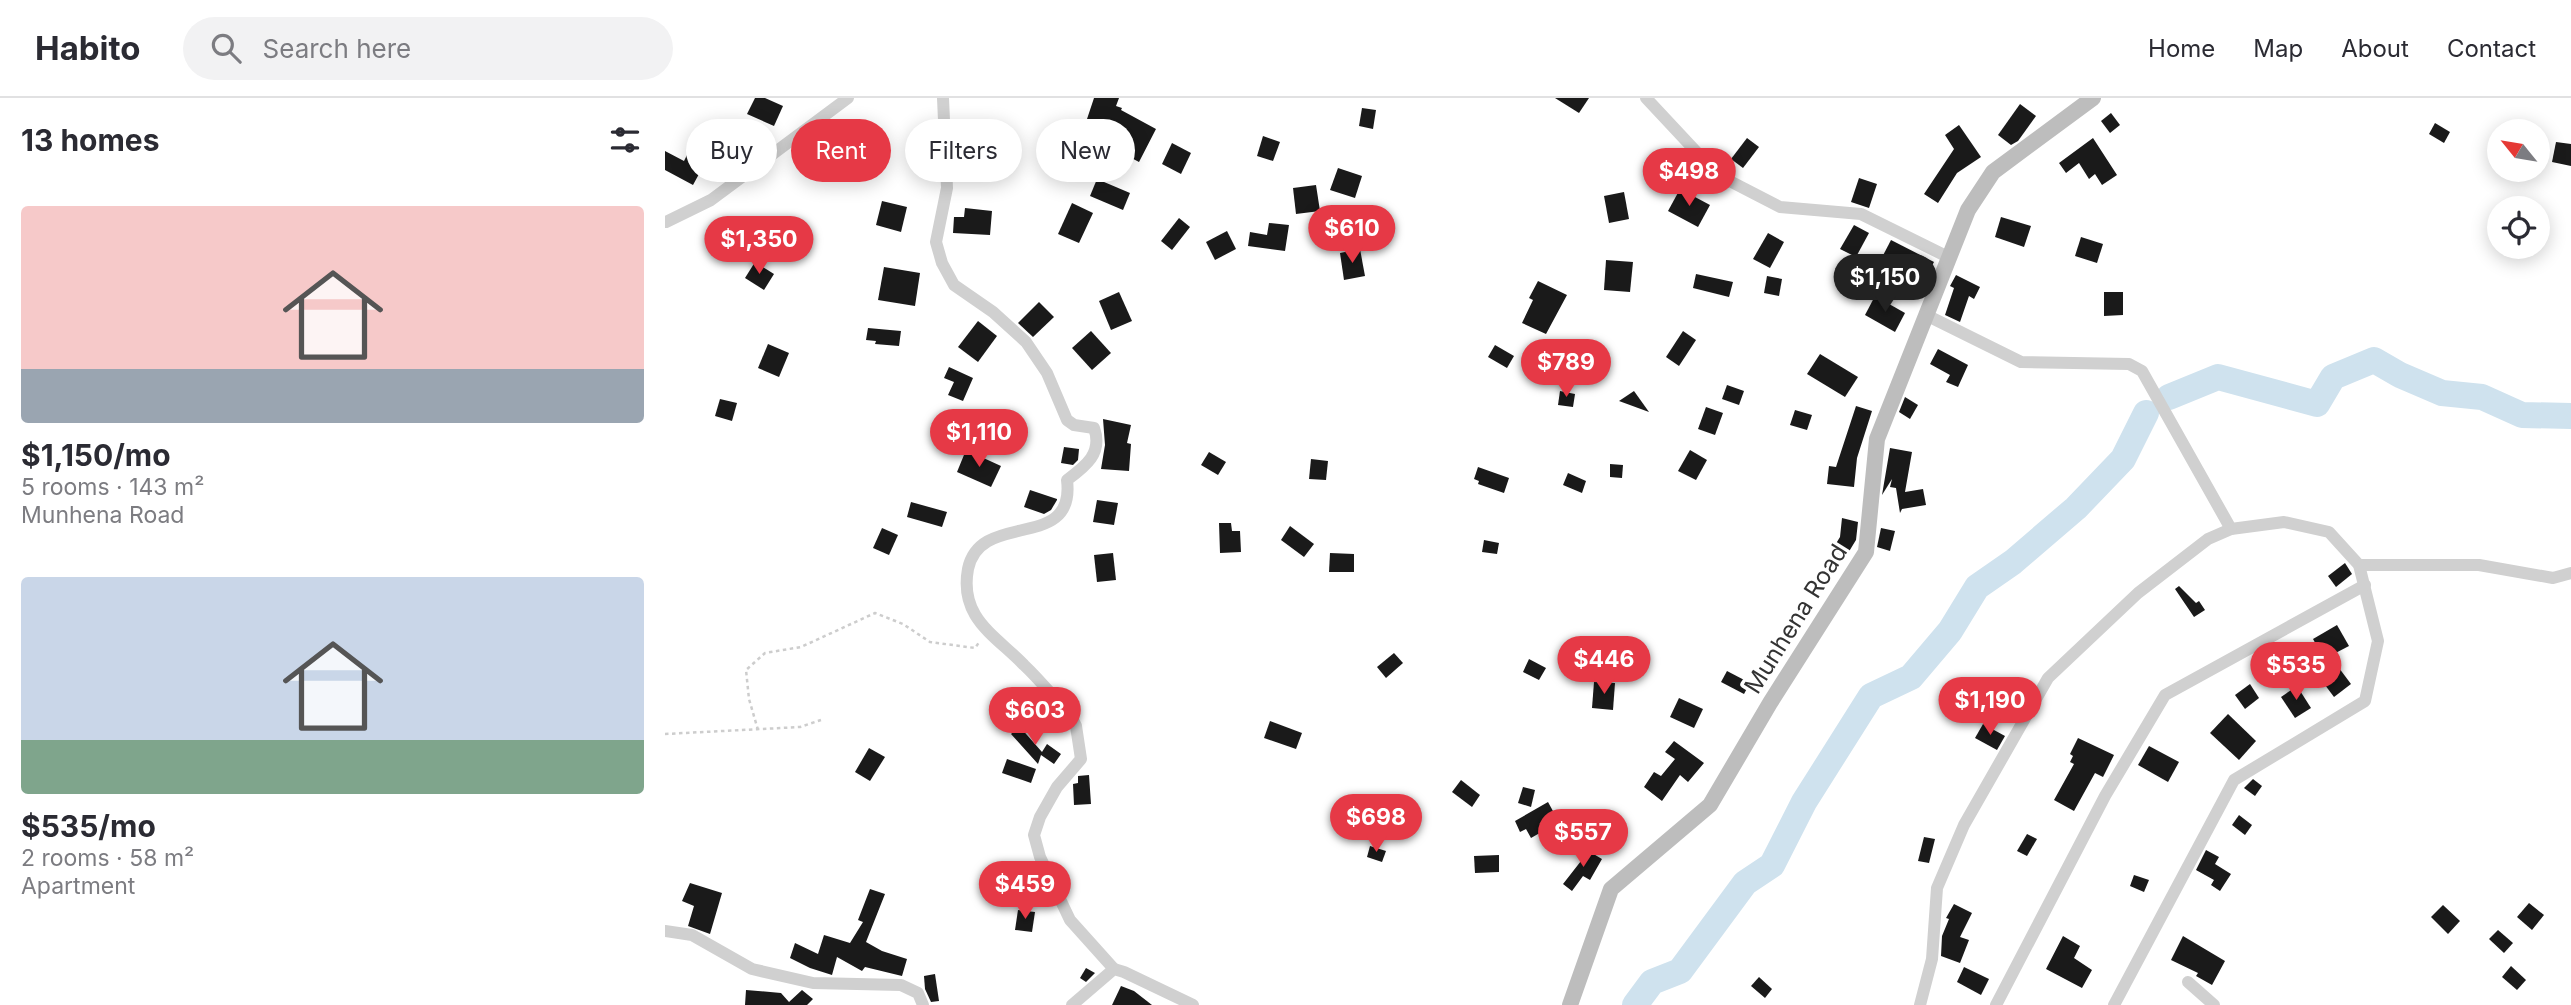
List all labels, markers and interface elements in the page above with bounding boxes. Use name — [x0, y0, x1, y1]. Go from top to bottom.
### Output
search box — [183, 17, 673, 80]
text: Habito — [35, 28, 141, 68]
icon: search — [207, 29, 245, 67]
text: Search here — [263, 33, 411, 64]
text: Home — [2148, 34, 2215, 63]
text: Map — [2253, 34, 2303, 63]
text: About — [2341, 34, 2409, 63]
text: Contact — [2447, 34, 2536, 63]
chip: Buy — [686, 119, 777, 182]
chip: Rent — [791, 119, 891, 182]
chip: Filters — [905, 119, 1022, 182]
chip: New — [1036, 119, 1135, 182]
north arrow — [2487, 119, 2550, 182]
map controls — [2487, 119, 2550, 259]
icon: filters — [606, 121, 644, 159]
text: 13 homes — [21, 122, 160, 158]
pin: $498 — [1648, 148, 1730, 208]
text: $498 — [1659, 157, 1719, 185]
button: locate — [2487, 196, 2550, 259]
pin: $610 — [1311, 206, 1393, 265]
text: $610 — [1324, 214, 1380, 242]
pin: $1,350 — [702, 216, 816, 276]
text: $1,350 — [720, 225, 798, 253]
icon: home — [270, 252, 396, 378]
pin: $1,150 — [1828, 254, 1942, 314]
text: $1,150 — [1850, 263, 1920, 291]
pin: $789 — [1525, 340, 1607, 399]
text: $789 — [1537, 348, 1595, 376]
pin: $1,110 — [922, 410, 1036, 469]
text: $1,110 — [946, 418, 1012, 446]
text: $1,150/mo — [21, 437, 171, 473]
text: 5 rooms · 143 m² — [21, 473, 204, 501]
text: Munhena Road — [21, 501, 184, 529]
street label: Munhena Road — [1738, 539, 1853, 699]
icon: home — [270, 623, 396, 749]
pin: $446 — [1563, 636, 1645, 696]
pin: $535 — [2255, 642, 2337, 702]
text: $446 — [1573, 645, 1635, 673]
text: $535 — [2266, 651, 2326, 679]
pin: $1,190 — [1933, 678, 2047, 737]
text: $1,190 — [1955, 686, 2025, 714]
pin: $603 — [994, 688, 1076, 747]
text: $603 — [1005, 696, 1065, 724]
pin: $698 — [1335, 794, 1417, 854]
text: $698 — [1346, 803, 1406, 831]
text: $535/mo — [21, 808, 156, 844]
pin: $557 — [1542, 810, 1624, 869]
text: $557 — [1554, 818, 1612, 846]
text: 2 rooms · 58 m² — [21, 844, 194, 872]
pin: $459 — [984, 862, 1066, 921]
text: $459 — [995, 870, 1055, 898]
text: Apartment — [21, 872, 135, 900]

